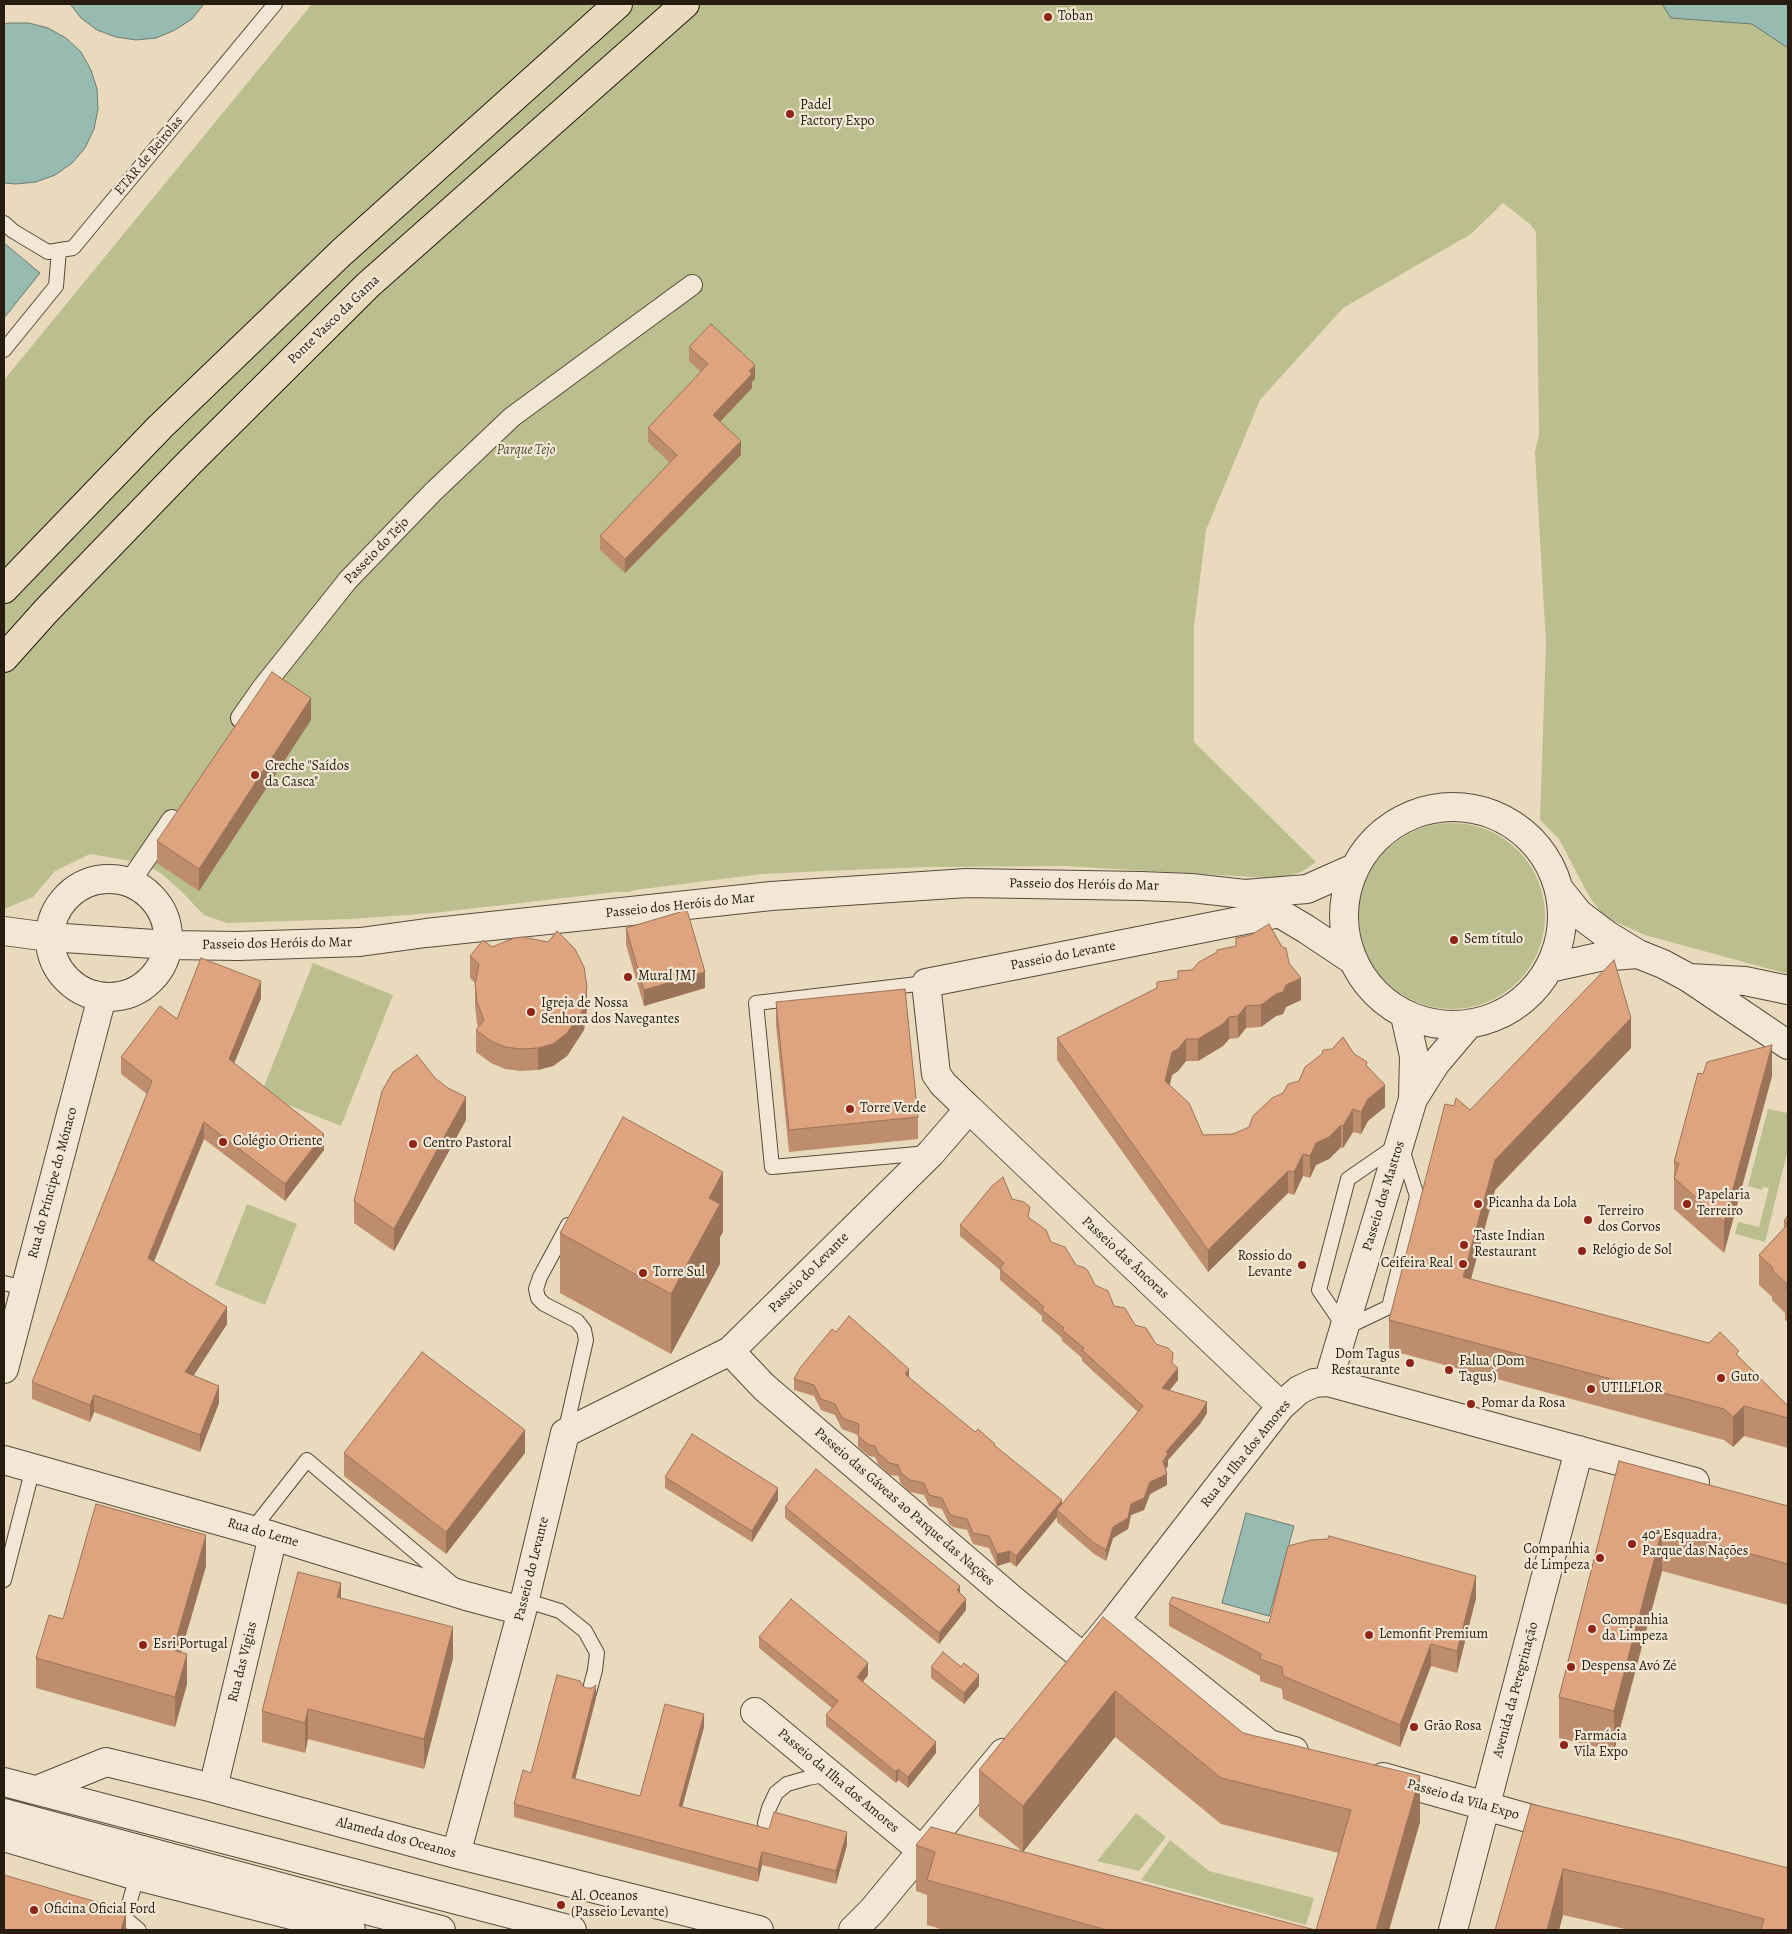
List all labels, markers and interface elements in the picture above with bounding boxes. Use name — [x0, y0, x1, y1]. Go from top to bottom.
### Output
place label: Toban — [1058, 9, 1093, 25]
marker: Toban — [1042, 11, 1054, 23]
place label: Padel Factory Expo — [800, 98, 874, 130]
marker: Padel Factory Expo — [784, 108, 796, 120]
street label: ETAR de Beirolas — [111, 113, 187, 199]
street label: Ponte Vasco da Gama — [285, 272, 383, 368]
park label: Parque Tejo — [497, 443, 555, 459]
street label: Passeio do Tejo — [341, 514, 413, 588]
place label: Creche "Saídos da Casca" — [265, 759, 349, 792]
marker: Creche "Saídos da Casca" — [249, 769, 261, 781]
street label: Passeio dos Heróis do Mar — [1009, 875, 1159, 895]
street label: Passeio dos Heróis do Mar — [605, 890, 755, 922]
place label: Sem título — [1464, 932, 1523, 948]
street label: Passeio dos Heróis do Mar — [202, 934, 352, 954]
marker: Sem título — [1448, 934, 1460, 946]
street label: Passeio do Levante — [1009, 938, 1117, 974]
place label: Mural JMJ — [638, 969, 696, 985]
marker: Mural JMJ — [622, 971, 634, 983]
place label: Igreja de Nossa Senhora dos Navegantes — [541, 996, 680, 1028]
marker: Igreja de Nossa Senhora dos Navegantes — [525, 1006, 537, 1018]
place label: Torre Verde — [860, 1101, 926, 1117]
marker: Torre Verde — [844, 1103, 856, 1115]
street label: Rua do Príncipe do Mónaco — [25, 1106, 81, 1260]
place label: Colégio Oriente — [233, 1134, 323, 1150]
marker: Colégio Oriente — [217, 1136, 229, 1148]
place label: Centro Pastoral — [423, 1136, 511, 1152]
marker: Centro Pastoral — [407, 1138, 419, 1150]
street label: Passeio dos Mastros — [1359, 1139, 1409, 1253]
place label: Papelaria Terreiro — [1697, 1188, 1750, 1220]
place label: Picanha da Lola — [1488, 1196, 1577, 1212]
marker: Picanha da Lola — [1472, 1198, 1484, 1210]
marker: Papelaria Terreiro — [1681, 1198, 1693, 1210]
place label: Terreiro dos Corvos — [1598, 1204, 1661, 1236]
street label: Passeio das Âncoras — [1078, 1213, 1172, 1303]
marker: Terreiro dos Corvos — [1582, 1214, 1594, 1226]
street label: Passeio do Levante — [765, 1229, 853, 1317]
place label: Taste Indian Restaurant — [1474, 1229, 1545, 1262]
marker: Taste Indian Restaurant — [1458, 1239, 1470, 1251]
place label: Relógio de Sol — [1592, 1243, 1672, 1259]
marker: Relógio de Sol — [1576, 1245, 1588, 1257]
place label: Rossio do Levante — [1237, 1249, 1292, 1282]
place label: Ceifeira Real — [1381, 1256, 1453, 1272]
marker: Ceifeira Real — [1457, 1258, 1469, 1270]
marker: Rossio do Levante — [1296, 1259, 1308, 1271]
place label: Torre Sul — [653, 1265, 705, 1281]
marker: Torre Sul — [637, 1267, 649, 1279]
place label: Dom Tagus Restaurante — [1331, 1347, 1400, 1380]
place label: Falua (Dom Tagus) — [1459, 1354, 1525, 1386]
marker: Dom Tagus Restaurante — [1404, 1357, 1416, 1369]
marker: Falua (Dom Tagus) — [1443, 1364, 1455, 1376]
place label: Guto — [1731, 1370, 1759, 1386]
marker: Guto — [1715, 1372, 1727, 1384]
place label: UTILFLOR — [1601, 1381, 1663, 1397]
marker: UTILFLOR — [1585, 1383, 1597, 1395]
place label: Pomar da Rosa — [1481, 1396, 1565, 1412]
street label: Rua da Ilha dos Amores — [1197, 1397, 1295, 1511]
marker: Pomar da Rosa — [1465, 1398, 1477, 1410]
street label: Passeio das Gáveas ao Parque das Nações — [811, 1424, 997, 1590]
street label: Rua do Leme — [225, 1515, 301, 1551]
street label: Passeio do Levante — [511, 1515, 553, 1623]
place label: 40ª Esquadra, Parque das Nações — [1642, 1528, 1748, 1560]
marker: 40ª Esquadra, Parque das Nações — [1626, 1538, 1638, 1550]
place label: Companhia de Limpeza — [1523, 1542, 1590, 1574]
marker: Companhia de Limpeza — [1594, 1552, 1606, 1564]
place label: Companhia da Limpeza — [1602, 1613, 1669, 1645]
street label: Rua das Vigias — [225, 1620, 261, 1704]
street label: Avenida da Peregrinação — [1490, 1620, 1542, 1760]
marker: Companhia da Limpeza — [1586, 1623, 1598, 1635]
place label: Lemonfit Premium — [1379, 1627, 1488, 1643]
marker: Lemonfit Premium — [1363, 1629, 1375, 1641]
place label: Esri Portugal — [153, 1637, 227, 1653]
marker: Esri Portugal — [137, 1639, 149, 1651]
place label: Despensa Avó Zé — [1581, 1659, 1677, 1675]
marker: Despensa Avó Zé — [1565, 1661, 1577, 1673]
place label: Grão Rosa — [1424, 1719, 1482, 1735]
marker: Grão Rosa — [1408, 1721, 1420, 1733]
street label: Passeio da Ilha dos Amores — [774, 1725, 902, 1837]
place label: Farmácia Vila Expo — [1574, 1729, 1628, 1761]
marker: Farmácia Vila Expo — [1558, 1739, 1570, 1751]
street label: Passeio da Vila Expo — [1405, 1776, 1521, 1824]
street label: Alameda dos Oceanos — [334, 1814, 458, 1862]
place label: Al. Oceanos (Passeio Levante) — [571, 1889, 668, 1921]
marker: Al. Oceanos (Passeio Levante) — [555, 1899, 567, 1911]
place label: Oficina Oficial Ford — [44, 1902, 156, 1918]
marker: Oficina Oficial Ford — [28, 1904, 40, 1916]

